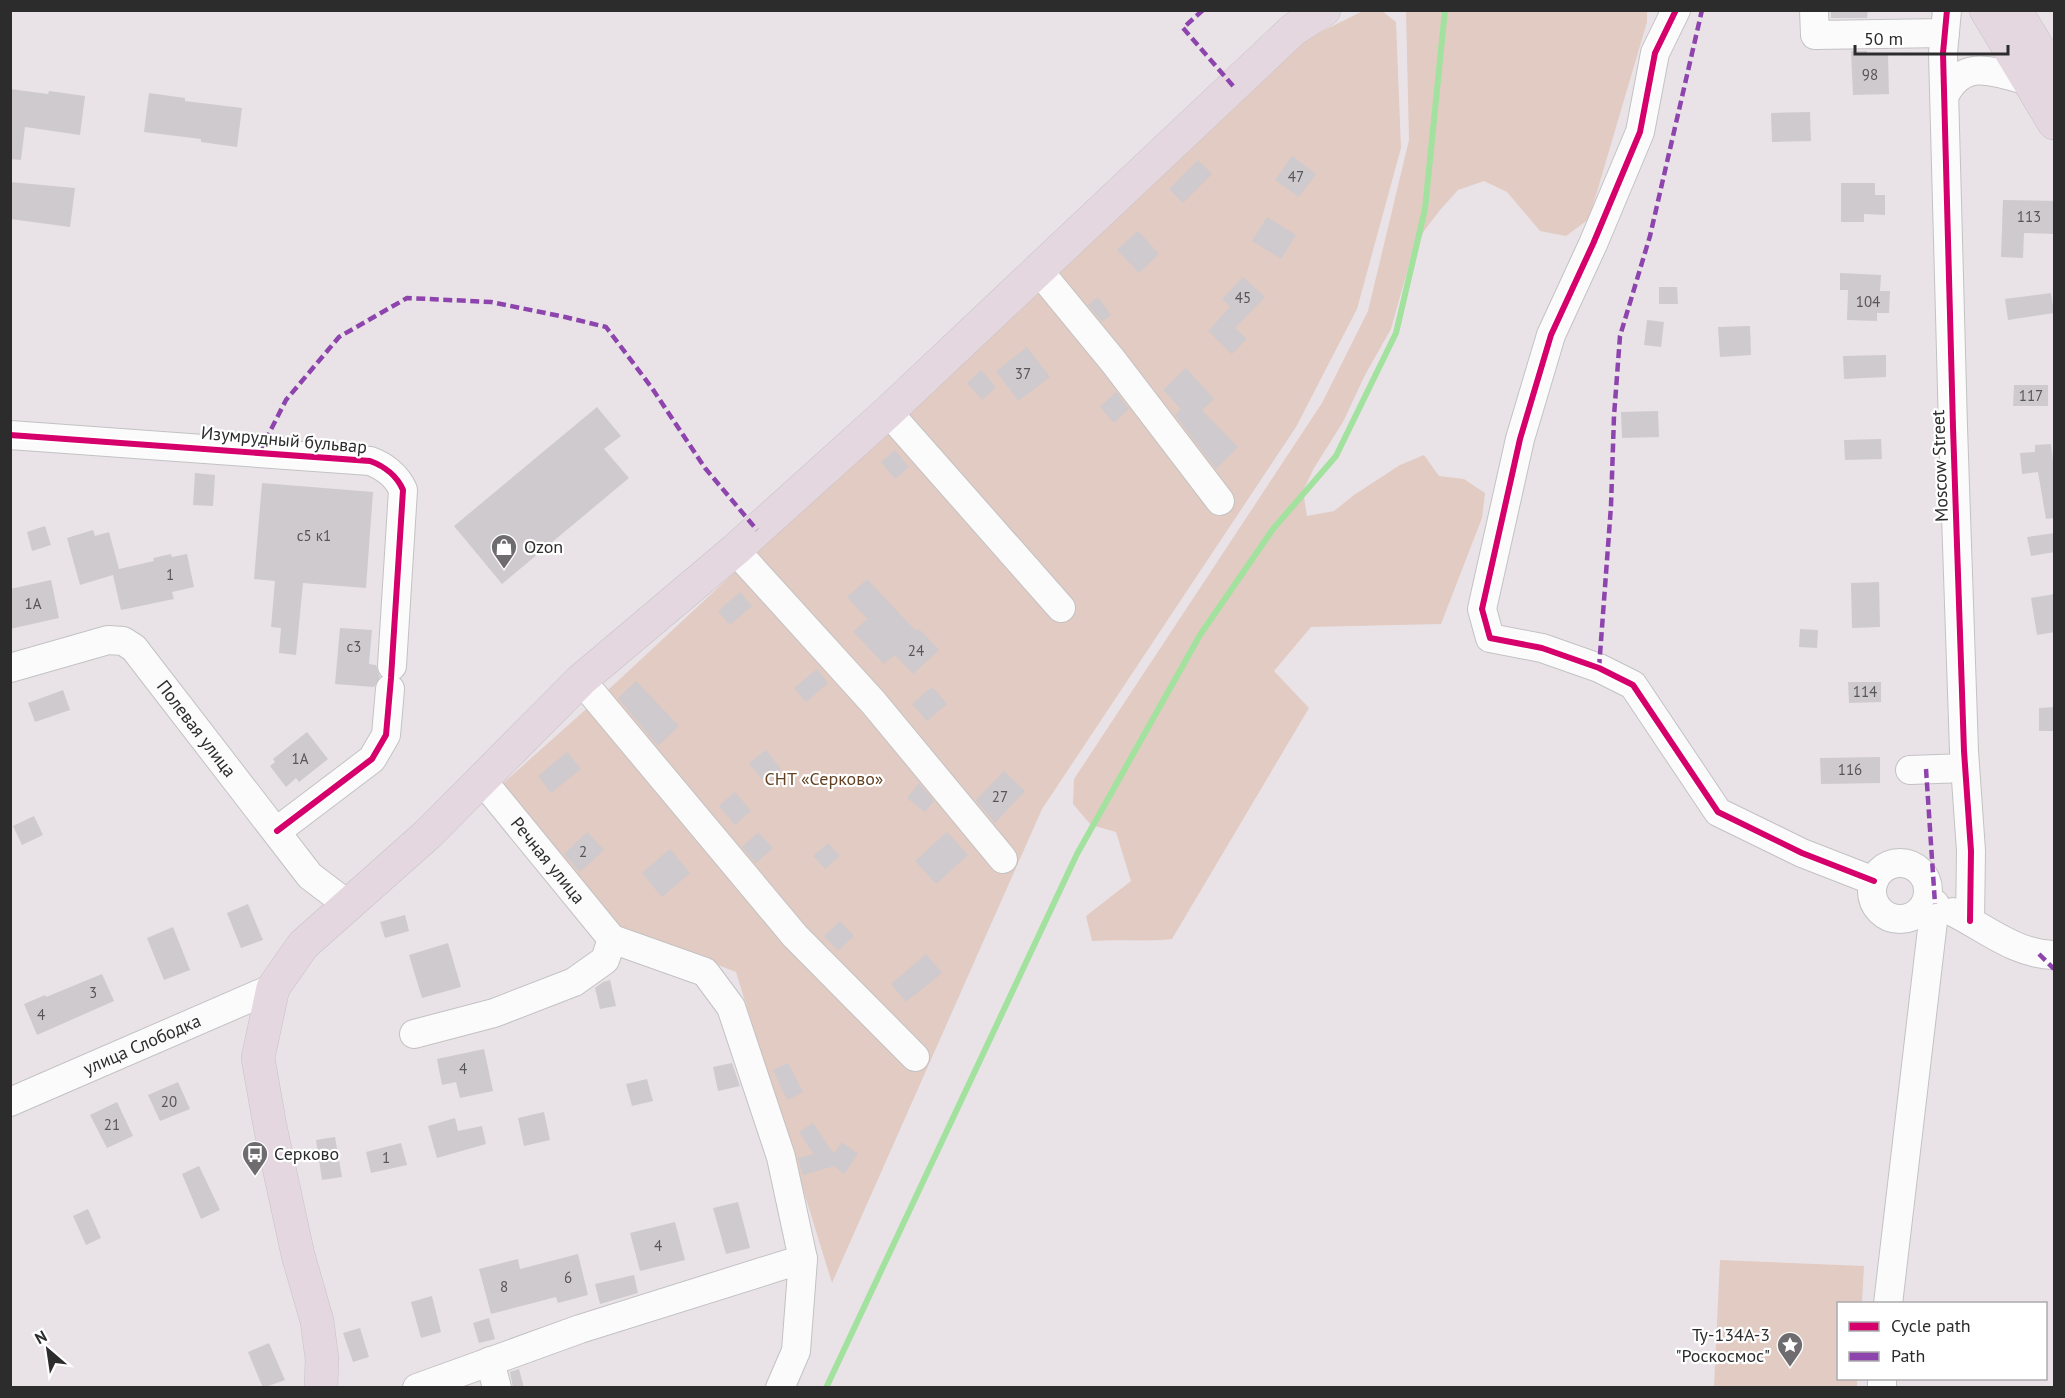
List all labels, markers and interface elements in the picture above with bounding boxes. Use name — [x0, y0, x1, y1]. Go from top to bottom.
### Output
scale bar — [1855, 18, 2008, 56]
text: 50 m — [1864, 27, 1903, 50]
house number: 98 — [1862, 65, 1878, 84]
house number: 47 — [1288, 167, 1304, 186]
house number: 113 — [2017, 207, 2041, 226]
house number: 45 — [1235, 288, 1251, 307]
house number: 104 — [1856, 292, 1880, 311]
house number: 37 — [1015, 364, 1031, 383]
house number: 117 — [2019, 386, 2043, 405]
street label: Moscow Street — [1926, 410, 1953, 522]
street label: Изумрудный бульвар — [200, 421, 368, 458]
house number: с5 к1 — [297, 526, 331, 545]
shop icon: Ozon — [489, 532, 519, 570]
place label: Ozon — [524, 535, 563, 558]
house number: 1 — [166, 565, 174, 584]
house number: 1А — [25, 594, 42, 613]
house number: с3 — [347, 637, 361, 656]
house number: 24 — [908, 641, 924, 660]
street label: Полевая улица — [152, 675, 242, 782]
house number: 114 — [1853, 682, 1877, 701]
house number: 1А — [292, 749, 309, 768]
house number: 116 — [1838, 760, 1862, 779]
park label: СНТ «Серково» — [765, 767, 883, 790]
house number: 27 — [992, 787, 1008, 806]
street label: Речная улица — [506, 812, 590, 908]
house number: 2 — [579, 842, 587, 861]
house number: 3 — [89, 983, 97, 1002]
house number: 4 — [37, 1005, 45, 1024]
street label: улица Слободка — [80, 1009, 204, 1080]
house number: 4 — [459, 1059, 467, 1078]
house number: 20 — [161, 1092, 177, 1111]
house number: 21 — [104, 1115, 120, 1134]
bus stop icon: Серково — [240, 1139, 270, 1177]
place label: Серково — [274, 1142, 339, 1165]
house number: 1 — [382, 1148, 390, 1167]
house number: 4 — [654, 1236, 662, 1255]
house number: 6 — [564, 1268, 572, 1287]
house number: 8 — [500, 1277, 508, 1296]
legend — [1837, 1302, 2047, 1380]
text: Cycle path — [1891, 1314, 1971, 1337]
north arrow — [18, 1320, 78, 1380]
place label: Ту-134А-3 "Роскосмос" — [1675, 1323, 1770, 1367]
text: N — [31, 1326, 50, 1348]
place icon: Ту-134А-3 "Роскосмос" — [1775, 1330, 1805, 1368]
text: Path — [1891, 1344, 1925, 1367]

